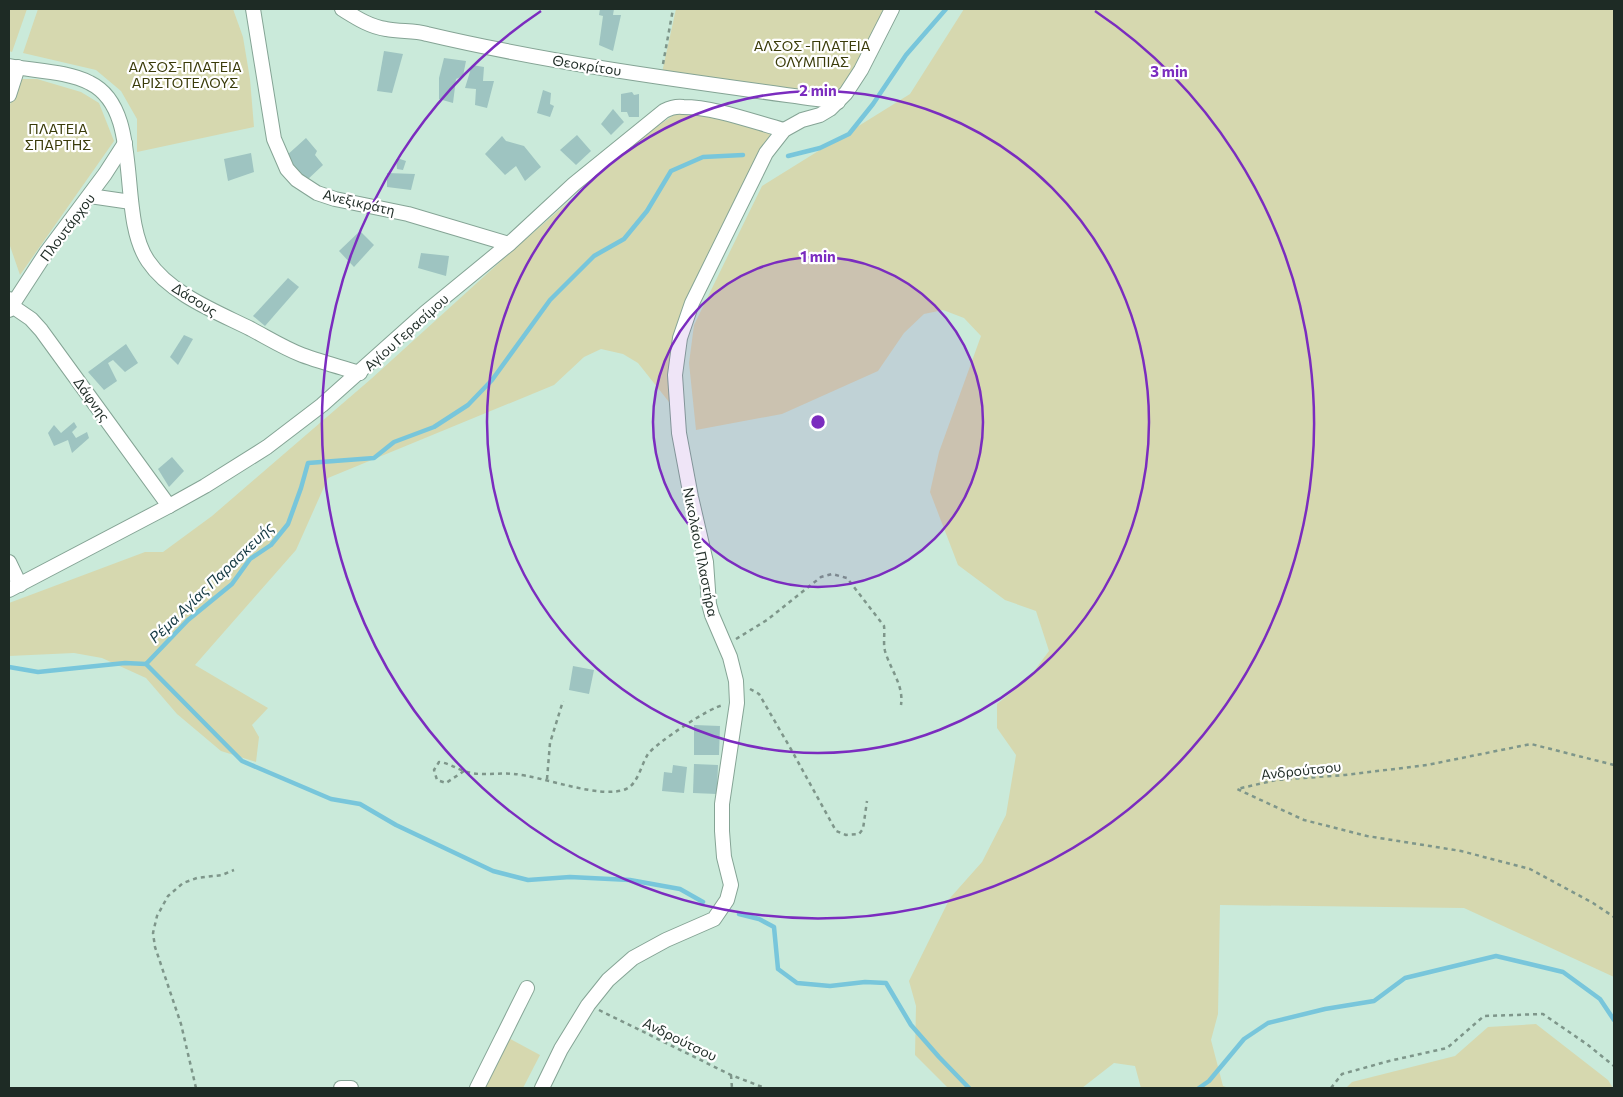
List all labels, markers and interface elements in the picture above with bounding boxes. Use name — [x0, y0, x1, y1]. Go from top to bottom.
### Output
park label: ΑΛΣΟΣ -ΠΛΑΤΕΙΑ ΟΛΥΜΠΙΑΣ — [754, 37, 871, 70]
street label: Θεοκρίτου — [551, 51, 623, 79]
park label: ΑΛΣΟΣ-ΠΛΑΤΕΙΑ ΑΡΙΣΤΟΤΕΛΟΥΣ — [128, 58, 242, 91]
text: 3 min — [1150, 62, 1188, 80]
text: 2 min — [799, 81, 837, 99]
park label: ΠΛΑΤΕΙΑ ΣΠΑΡΤΗΣ — [25, 120, 91, 153]
street label: Ανεξικράτη — [321, 185, 397, 219]
street label: Πλουτάρχου — [36, 190, 98, 264]
text: 1 min — [800, 247, 836, 265]
street label: Δάσους — [169, 279, 221, 320]
street label: Αγίου Γερασίμου — [360, 290, 452, 374]
street label: Δάφνης — [70, 374, 114, 424]
centre of rings — [809, 413, 827, 431]
street label: Νικολάου Πλαστήρα — [680, 486, 722, 618]
water label: Ρέμα Αγίας Παρασκευής — [145, 517, 277, 646]
street label: Ανδρούτσου — [1260, 757, 1342, 783]
street label: Ανδρούτσου — [640, 1014, 720, 1064]

